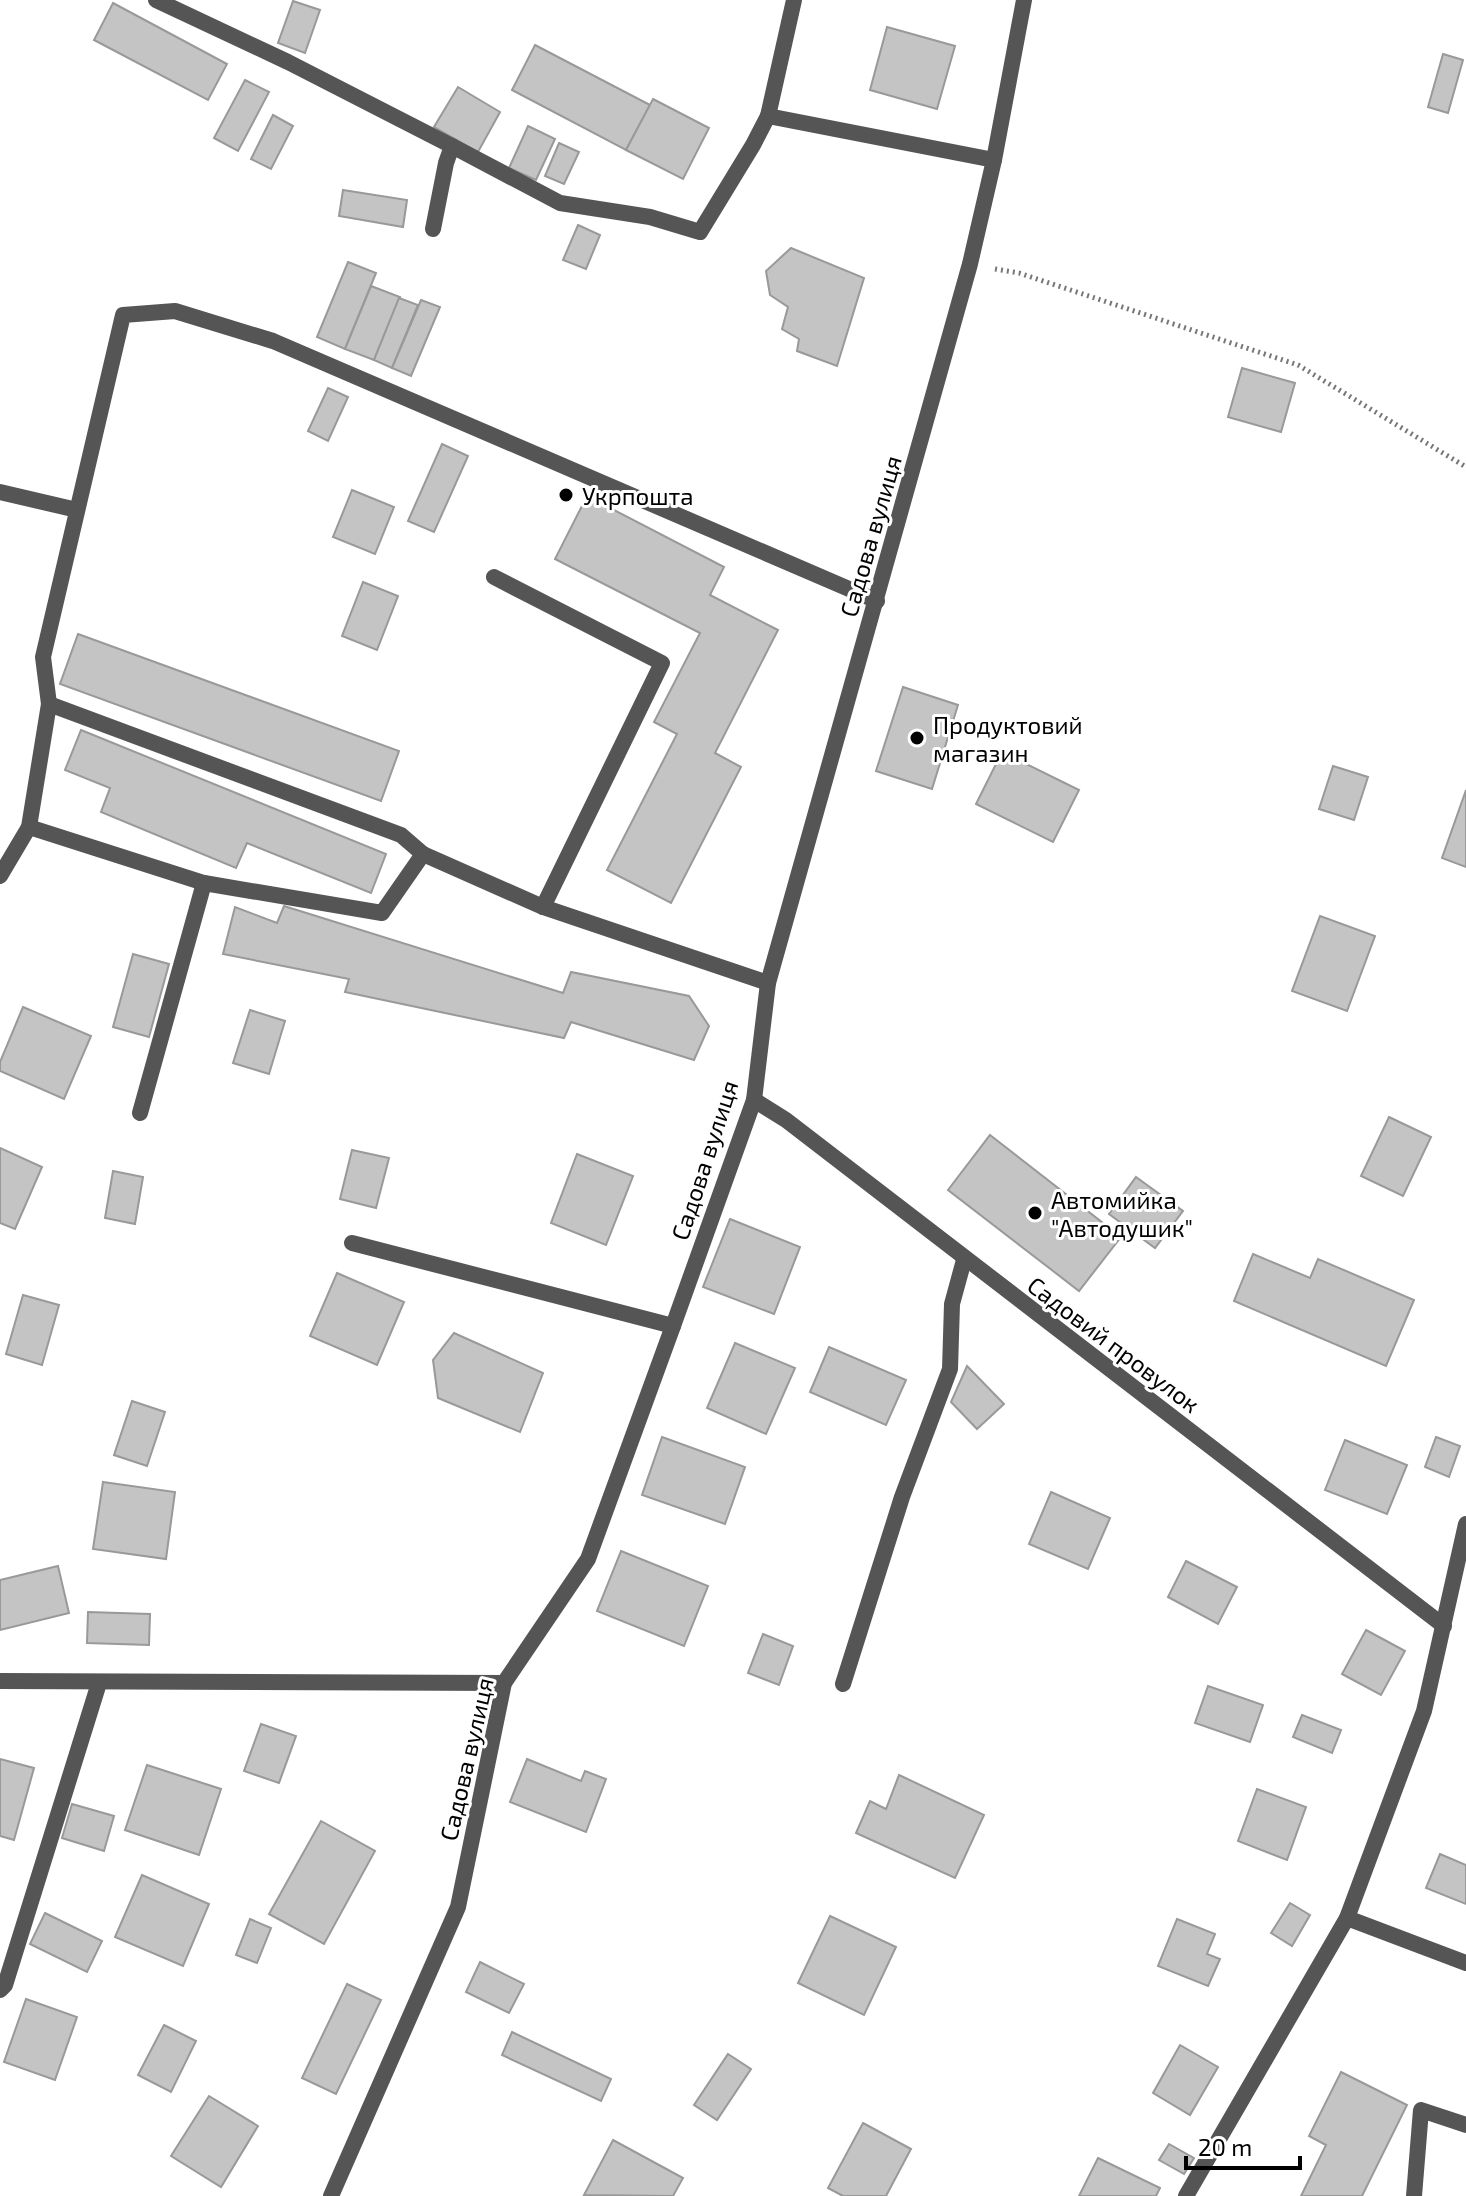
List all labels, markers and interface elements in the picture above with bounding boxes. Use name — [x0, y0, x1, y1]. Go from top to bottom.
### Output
street label: Садова вулиця — [833, 452, 908, 620]
place label: Укрпошта — [582, 481, 694, 510]
marker: Укрпошта — [557, 486, 575, 504]
place label: Продуктовий магазин — [933, 710, 1083, 767]
marker: Продуктовий магазин — [908, 729, 926, 747]
street label: Садова вулиця — [664, 1076, 744, 1244]
place label: Автомийка "Автодушик" — [1051, 1185, 1193, 1243]
marker: Автомийка "Автодушик" — [1026, 1204, 1044, 1222]
street label: Садовий провулок — [1022, 1270, 1206, 1419]
street label: Садова вулиця — [433, 1675, 500, 1844]
scale bar — [1186, 2120, 1300, 2170]
text: 20 m — [1198, 2132, 1252, 2161]

